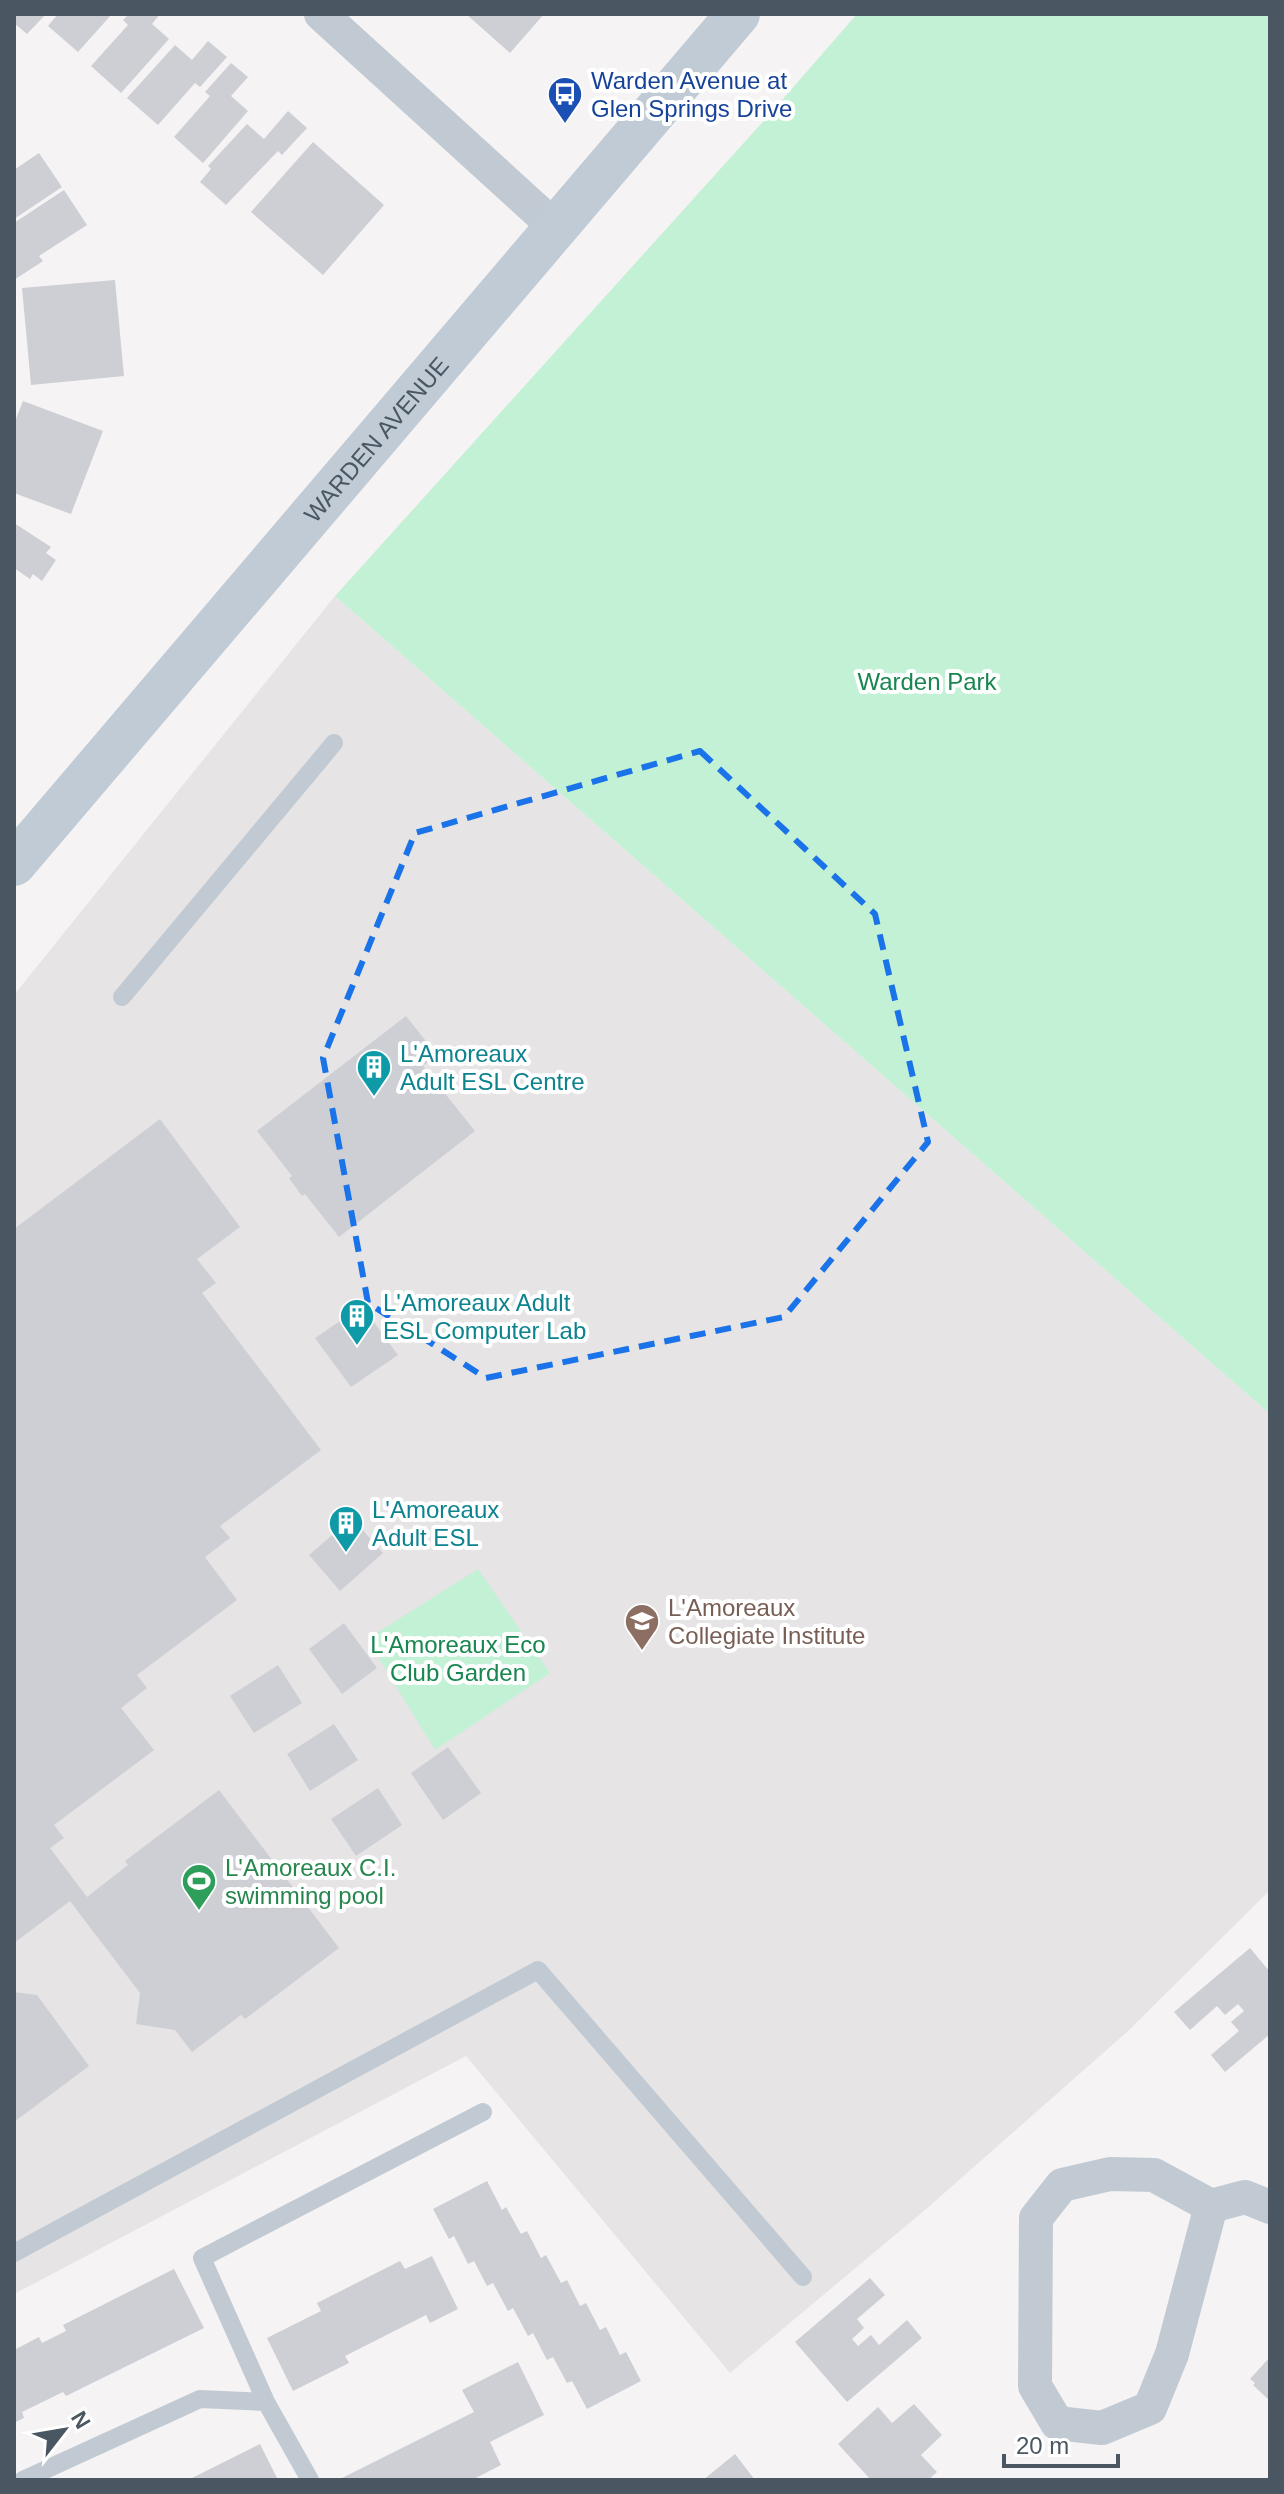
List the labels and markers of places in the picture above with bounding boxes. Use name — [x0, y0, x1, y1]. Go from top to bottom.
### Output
place label: Warden Avenue at Glen Springs Drive — [591, 67, 792, 122]
bus stop icon: Warden Avenue at Glen Springs Drive — [546, 75, 584, 125]
place label: L'Amoreaux Adult ESL Centre — [400, 1040, 585, 1095]
building icon: L'Amoreaux Adult ESL Centre — [355, 1048, 393, 1098]
place label: L'Amoreaux Adult ESL Computer Lab — [383, 1289, 586, 1344]
building icon: L'Amoreaux Adult ESL Computer Lab — [338, 1297, 376, 1347]
place label: L'Amoreaux Adult ESL — [372, 1496, 499, 1551]
building icon: L'Amoreaux Adult ESL — [327, 1504, 365, 1554]
place label: L'Amoreaux Collegiate Institute — [668, 1594, 865, 1649]
school or university icon: L'Amoreaux Collegiate Institute — [623, 1602, 661, 1652]
place label: L'Amoreaux C.I. swimming pool — [225, 1854, 396, 1909]
sports icon: L'Amoreaux C.I. swimming pool — [180, 1862, 218, 1912]

